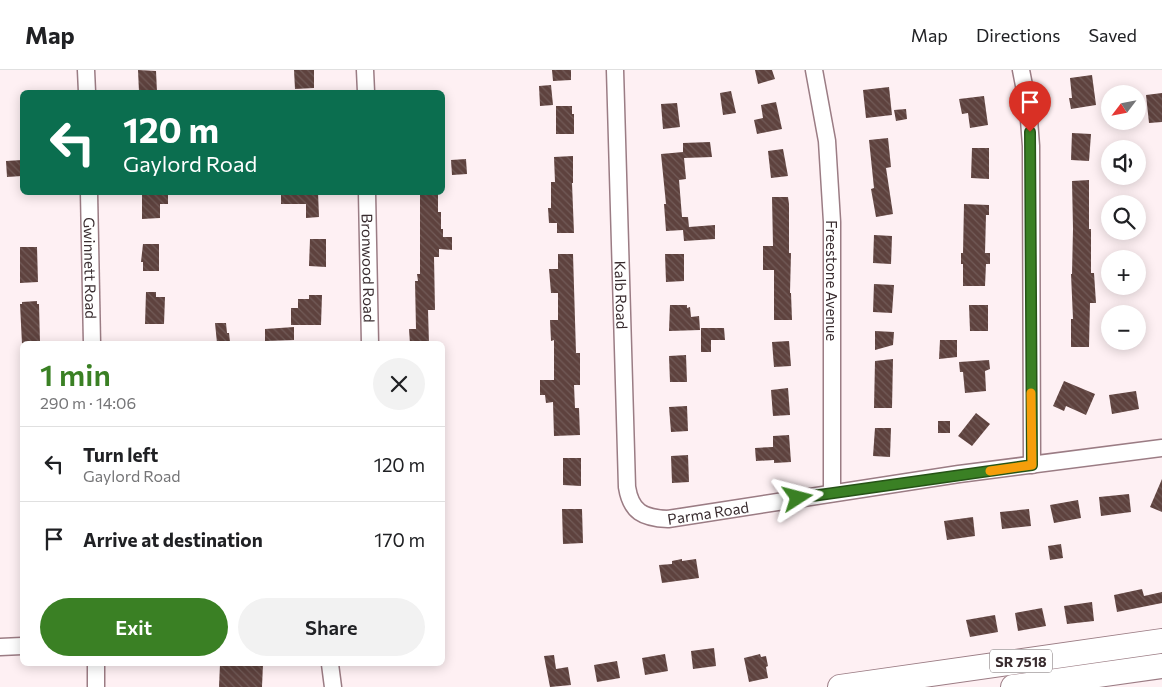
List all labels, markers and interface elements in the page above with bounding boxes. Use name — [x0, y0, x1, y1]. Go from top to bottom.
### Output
text: Map — [25, 20, 75, 49]
text: Map — [911, 24, 948, 46]
text: Directions — [976, 24, 1060, 46]
text: Saved — [1088, 24, 1137, 46]
pin — [1009, 81, 1051, 132]
north arrow — [1101, 85, 1146, 130]
map controls — [1101, 85, 1146, 350]
icon: arrive — [1016, 88, 1044, 116]
text: 120 m — [123, 107, 219, 150]
icon: left — [40, 110, 105, 175]
button: sound — [1101, 140, 1146, 185]
text: Gaylord Road — [123, 150, 257, 177]
button: search — [1101, 195, 1146, 240]
street label: Bronwood Road — [358, 213, 379, 323]
street label: Gwinnett Road — [80, 217, 101, 319]
street label: Freestone Avenue — [823, 220, 841, 341]
button: + — [1101, 250, 1146, 295]
street label: Kalb Road — [611, 260, 631, 329]
button: − — [1101, 305, 1146, 350]
text: 1 min — [40, 355, 111, 392]
button: close — [373, 358, 425, 410]
text: 290 m · 14:06 — [40, 393, 136, 412]
text: Turn left — [83, 443, 158, 466]
icon: left — [40, 450, 68, 478]
text: 120 m — [374, 453, 425, 476]
text: Gaylord Road — [83, 466, 181, 485]
position arrow — [771, 471, 823, 523]
street label: Parma Road — [666, 498, 750, 528]
icon: arrive — [40, 525, 68, 553]
text: Arrive at destination — [83, 528, 263, 551]
text: 170 m — [374, 528, 425, 551]
button: Exit — [40, 598, 228, 656]
button: Share — [238, 598, 425, 656]
road number: SR 7518 — [990, 650, 1052, 672]

